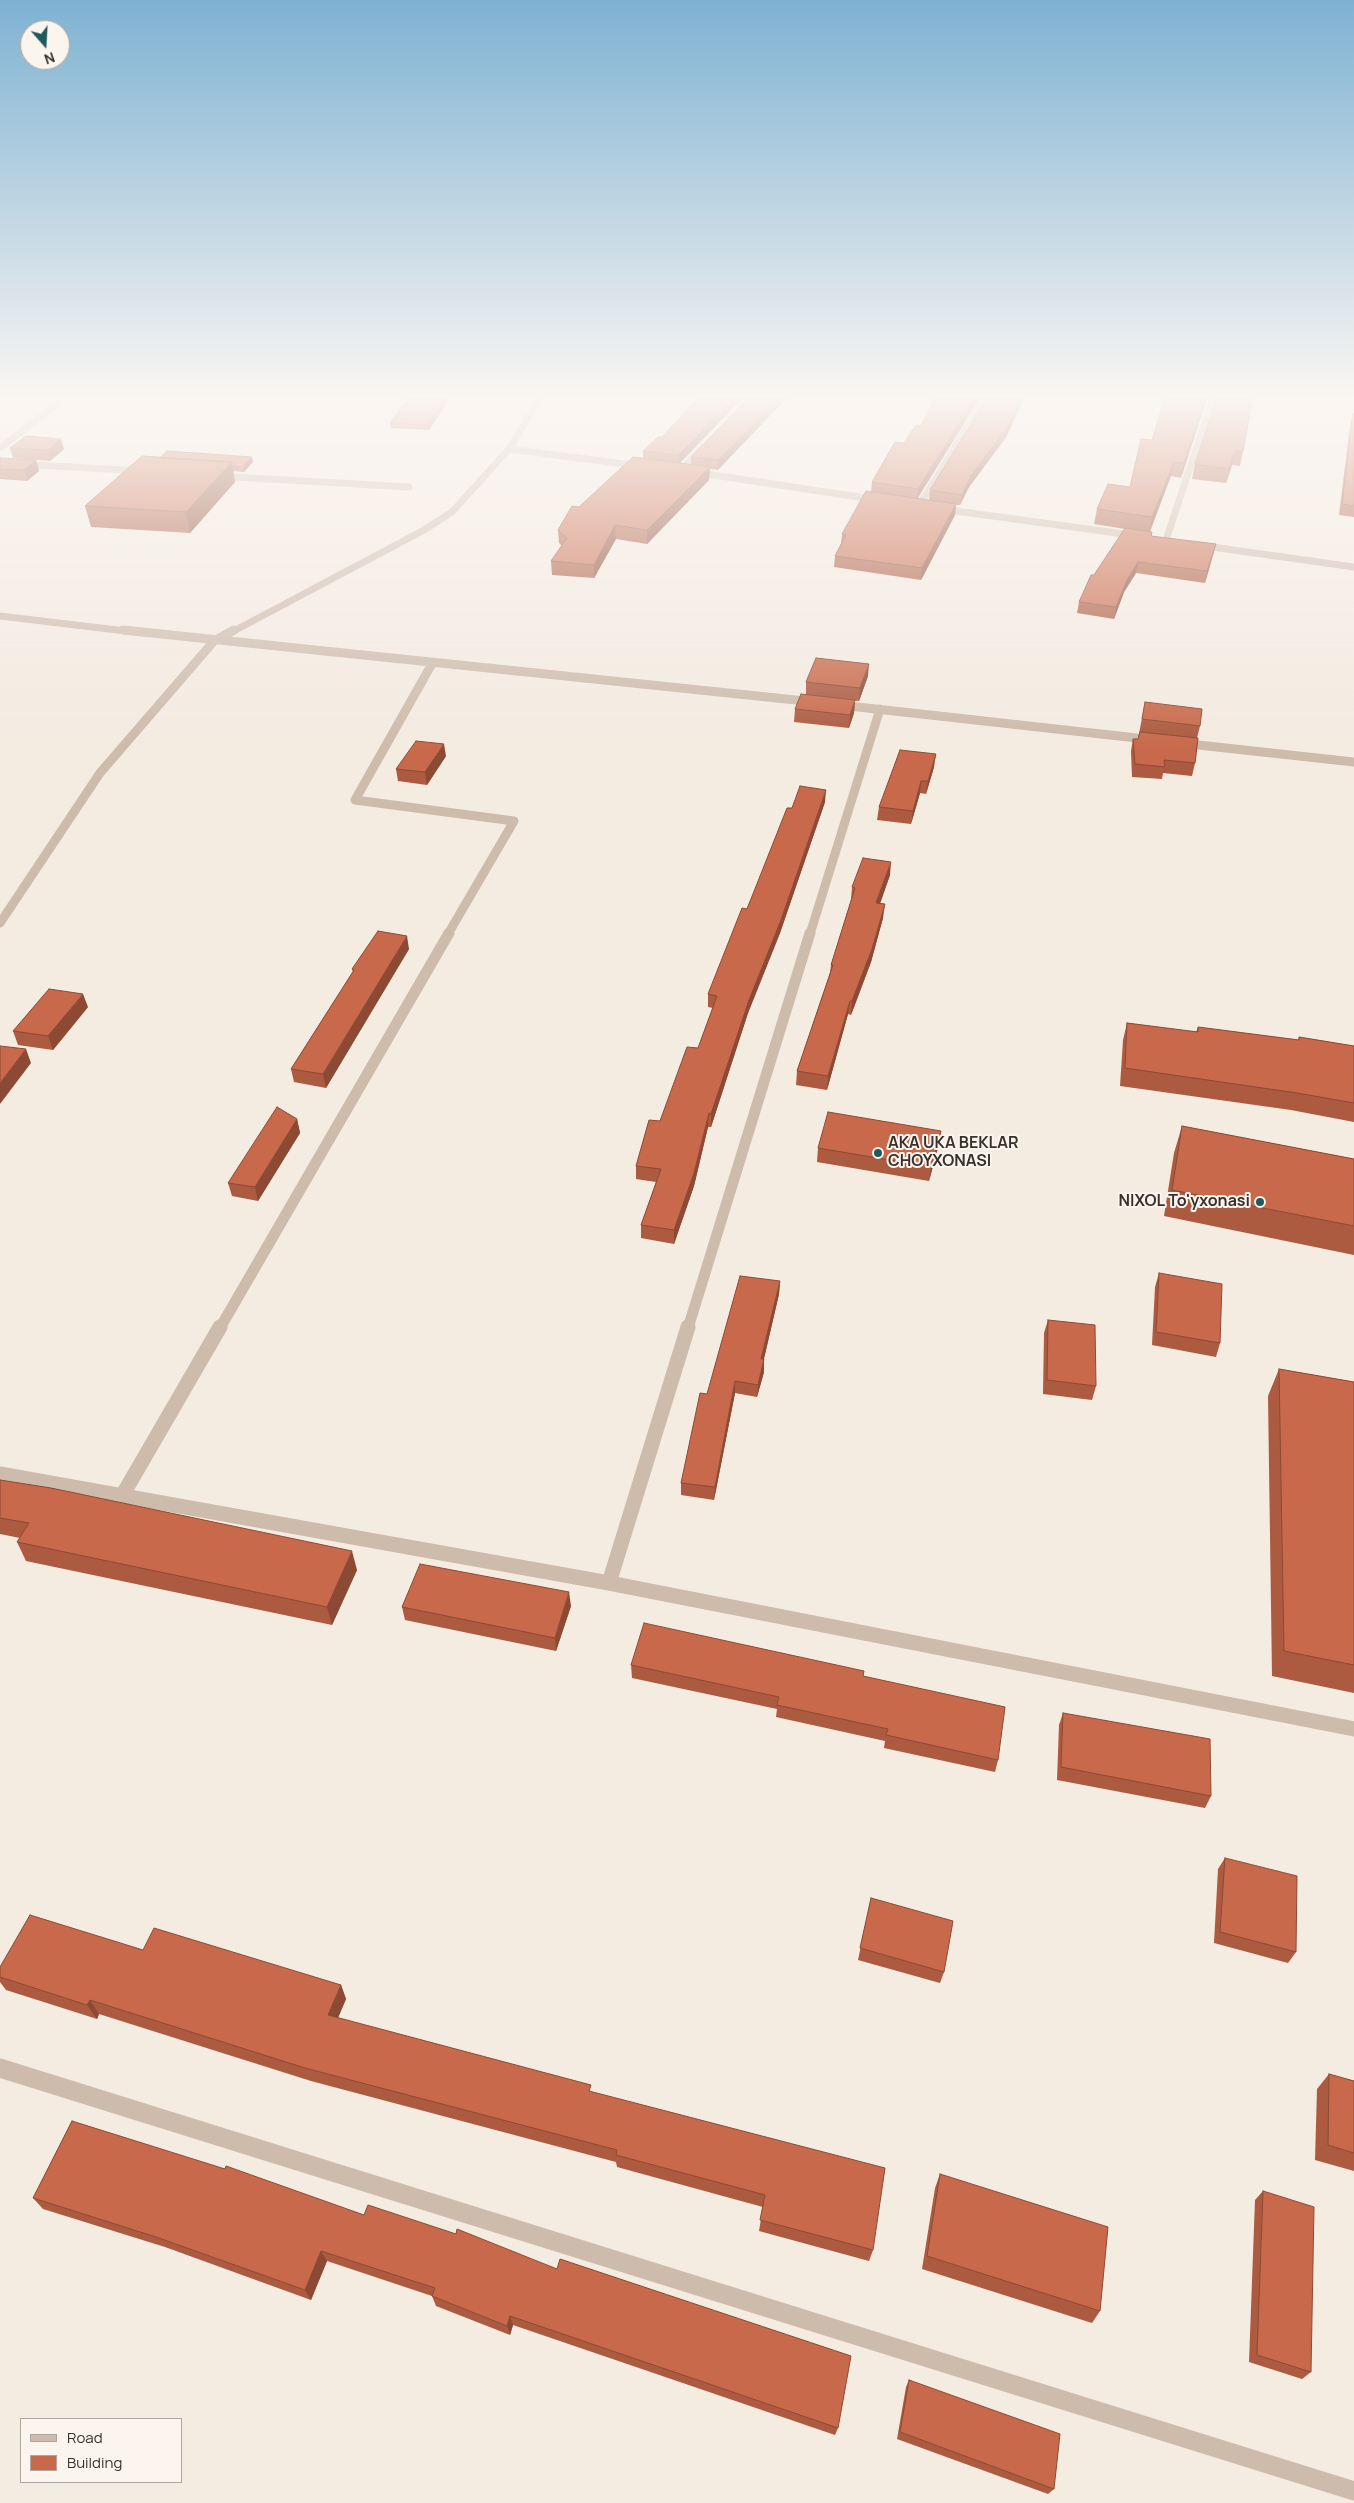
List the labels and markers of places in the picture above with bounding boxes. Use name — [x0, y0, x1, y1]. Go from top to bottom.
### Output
place label: AKA UKA BEKLAR CHOYXONASI — [888, 1134, 1018, 1172]
marker: AKA UKA BEKLAR CHOYXONASI — [872, 1147, 884, 1159]
place label: NIXOL To'yxonasi — [1119, 1192, 1250, 1212]
marker: NIXOL To'yxonasi — [1254, 1196, 1266, 1208]

